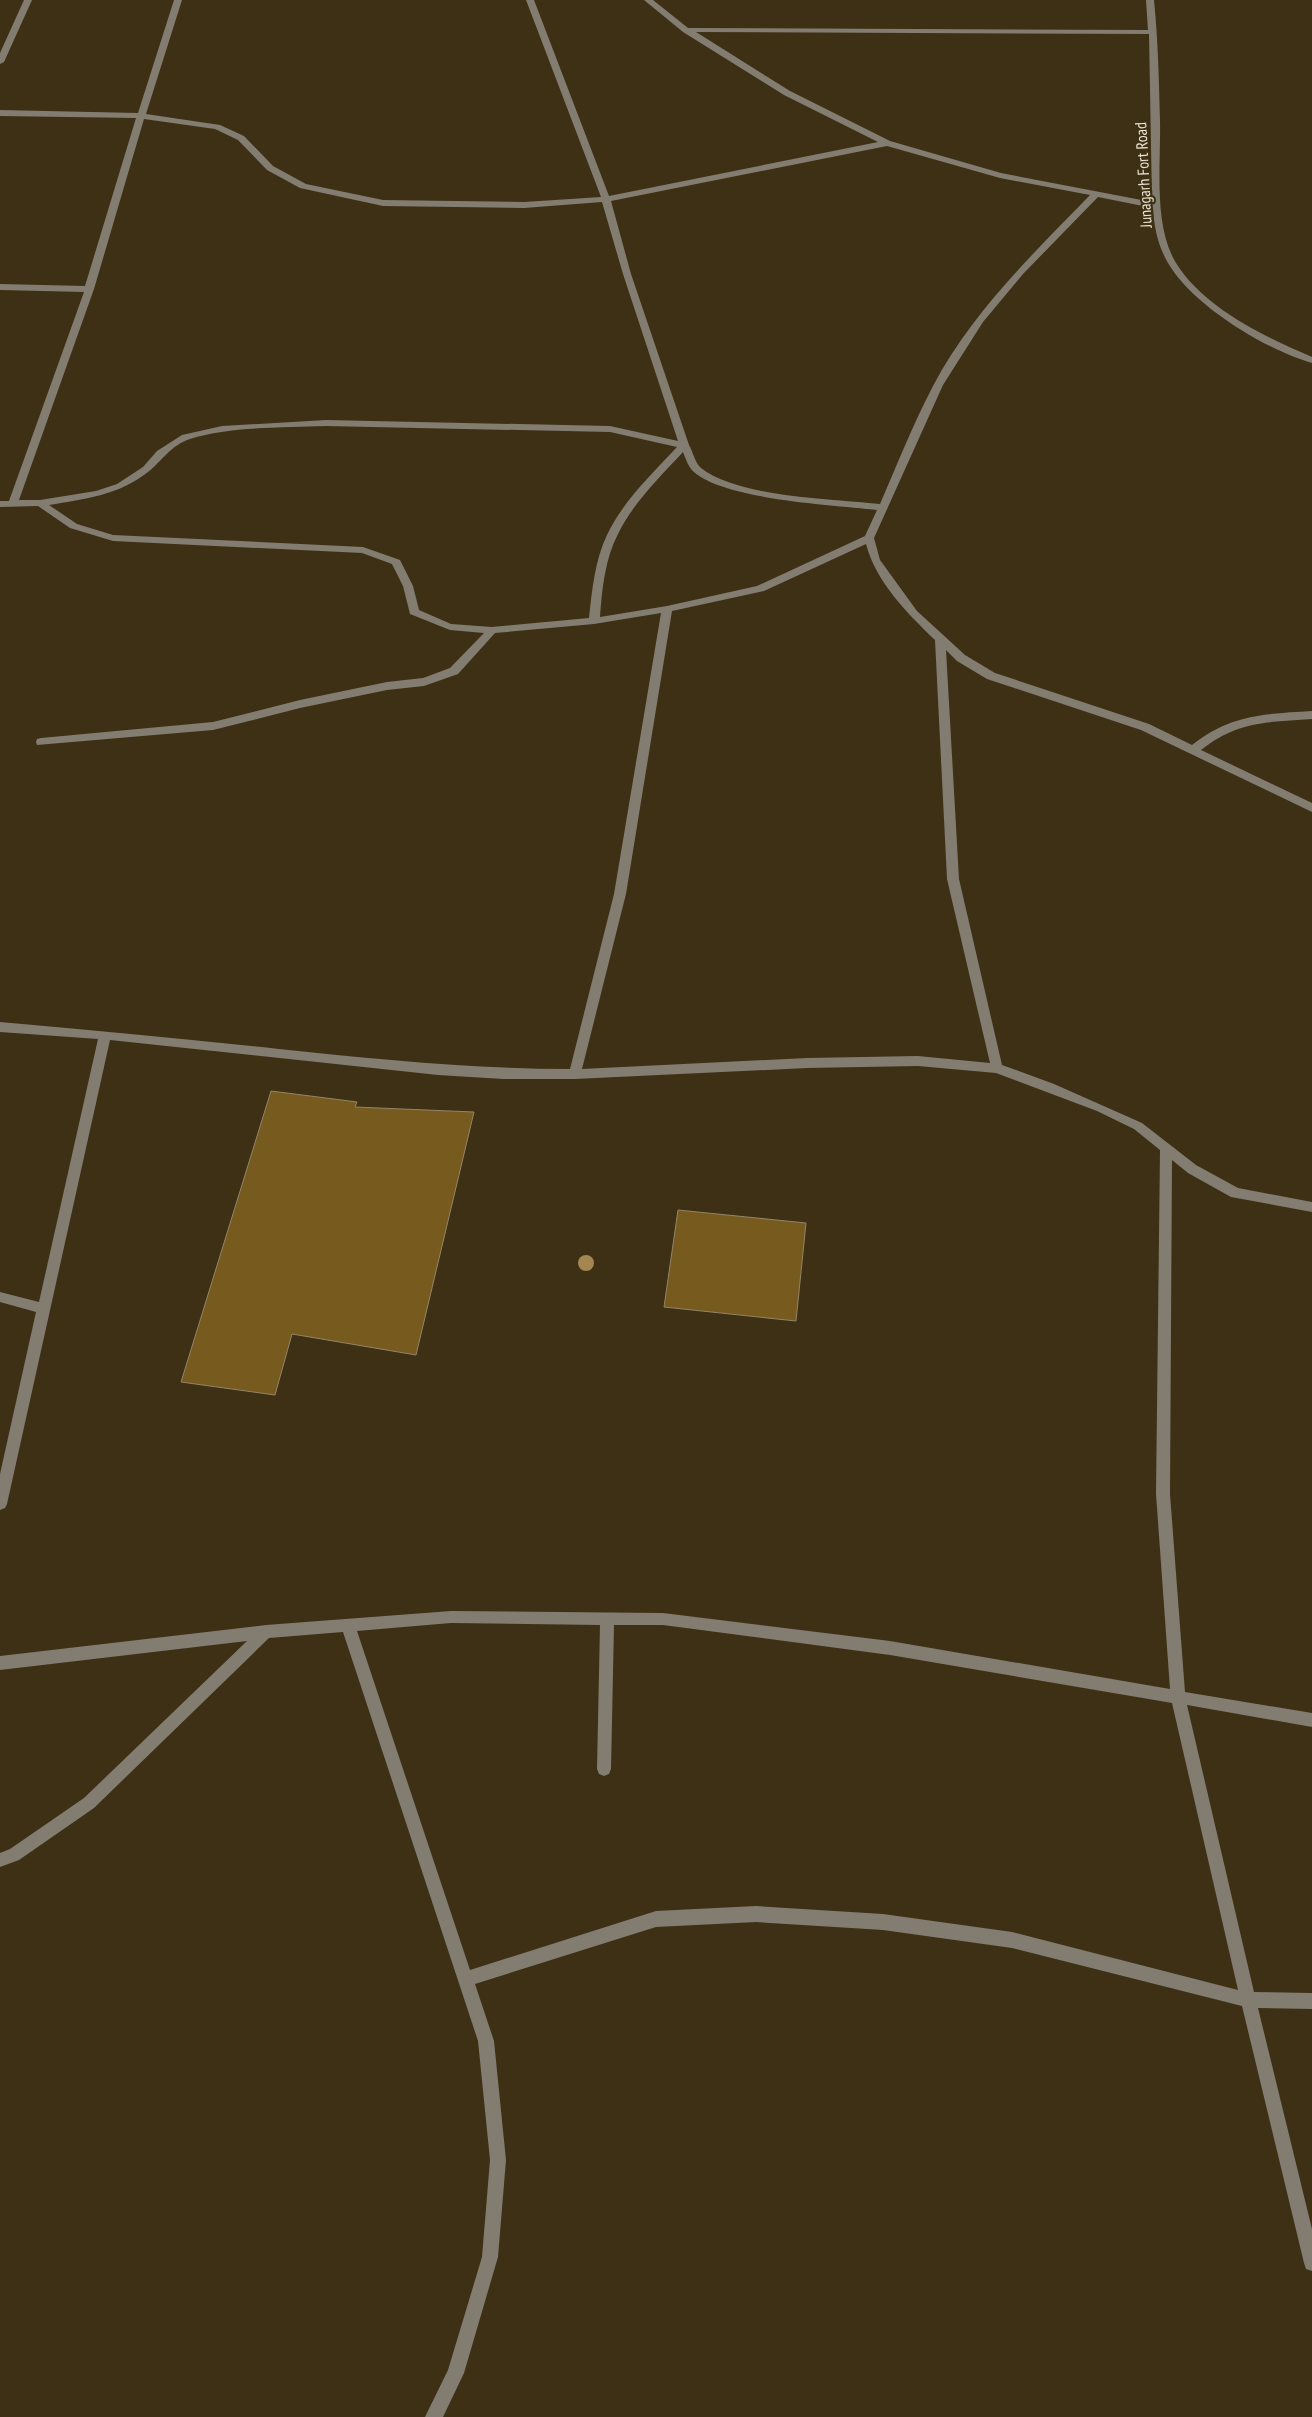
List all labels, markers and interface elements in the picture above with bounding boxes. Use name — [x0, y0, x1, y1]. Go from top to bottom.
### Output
street label: Junagarh Fort Road — [1130, 122, 1156, 229]

